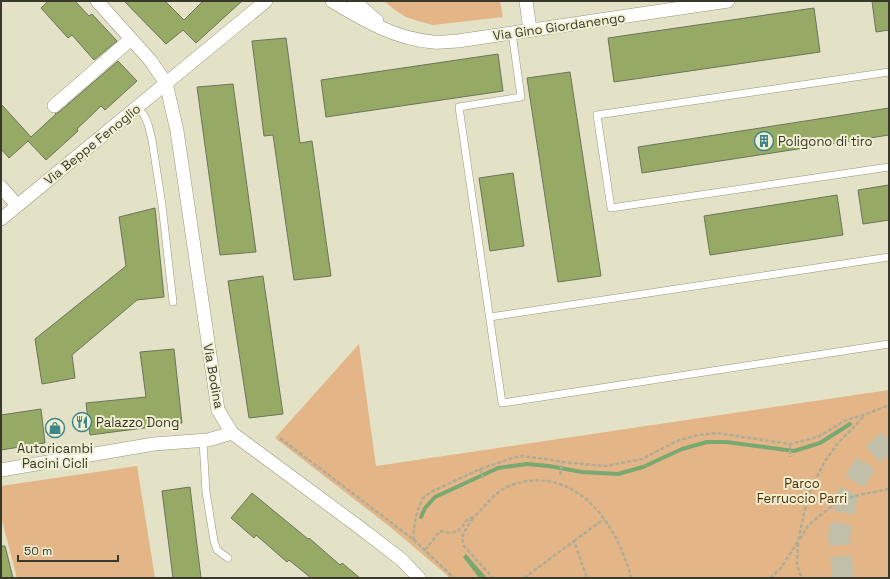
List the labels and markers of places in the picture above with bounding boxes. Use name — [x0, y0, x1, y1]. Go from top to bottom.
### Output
building icon: Poligono di tiro — [753, 130, 775, 152]
place label: Poligono di tiro — [778, 133, 873, 150]
restaurant icon: Palazzo Dong — [71, 411, 93, 433]
place label: Palazzo Dong — [96, 414, 179, 431]
shop icon: Autoricambi Pacini Cicli — [44, 417, 66, 439]
place label: Autoricambi Pacini Cicli — [17, 440, 93, 472]

